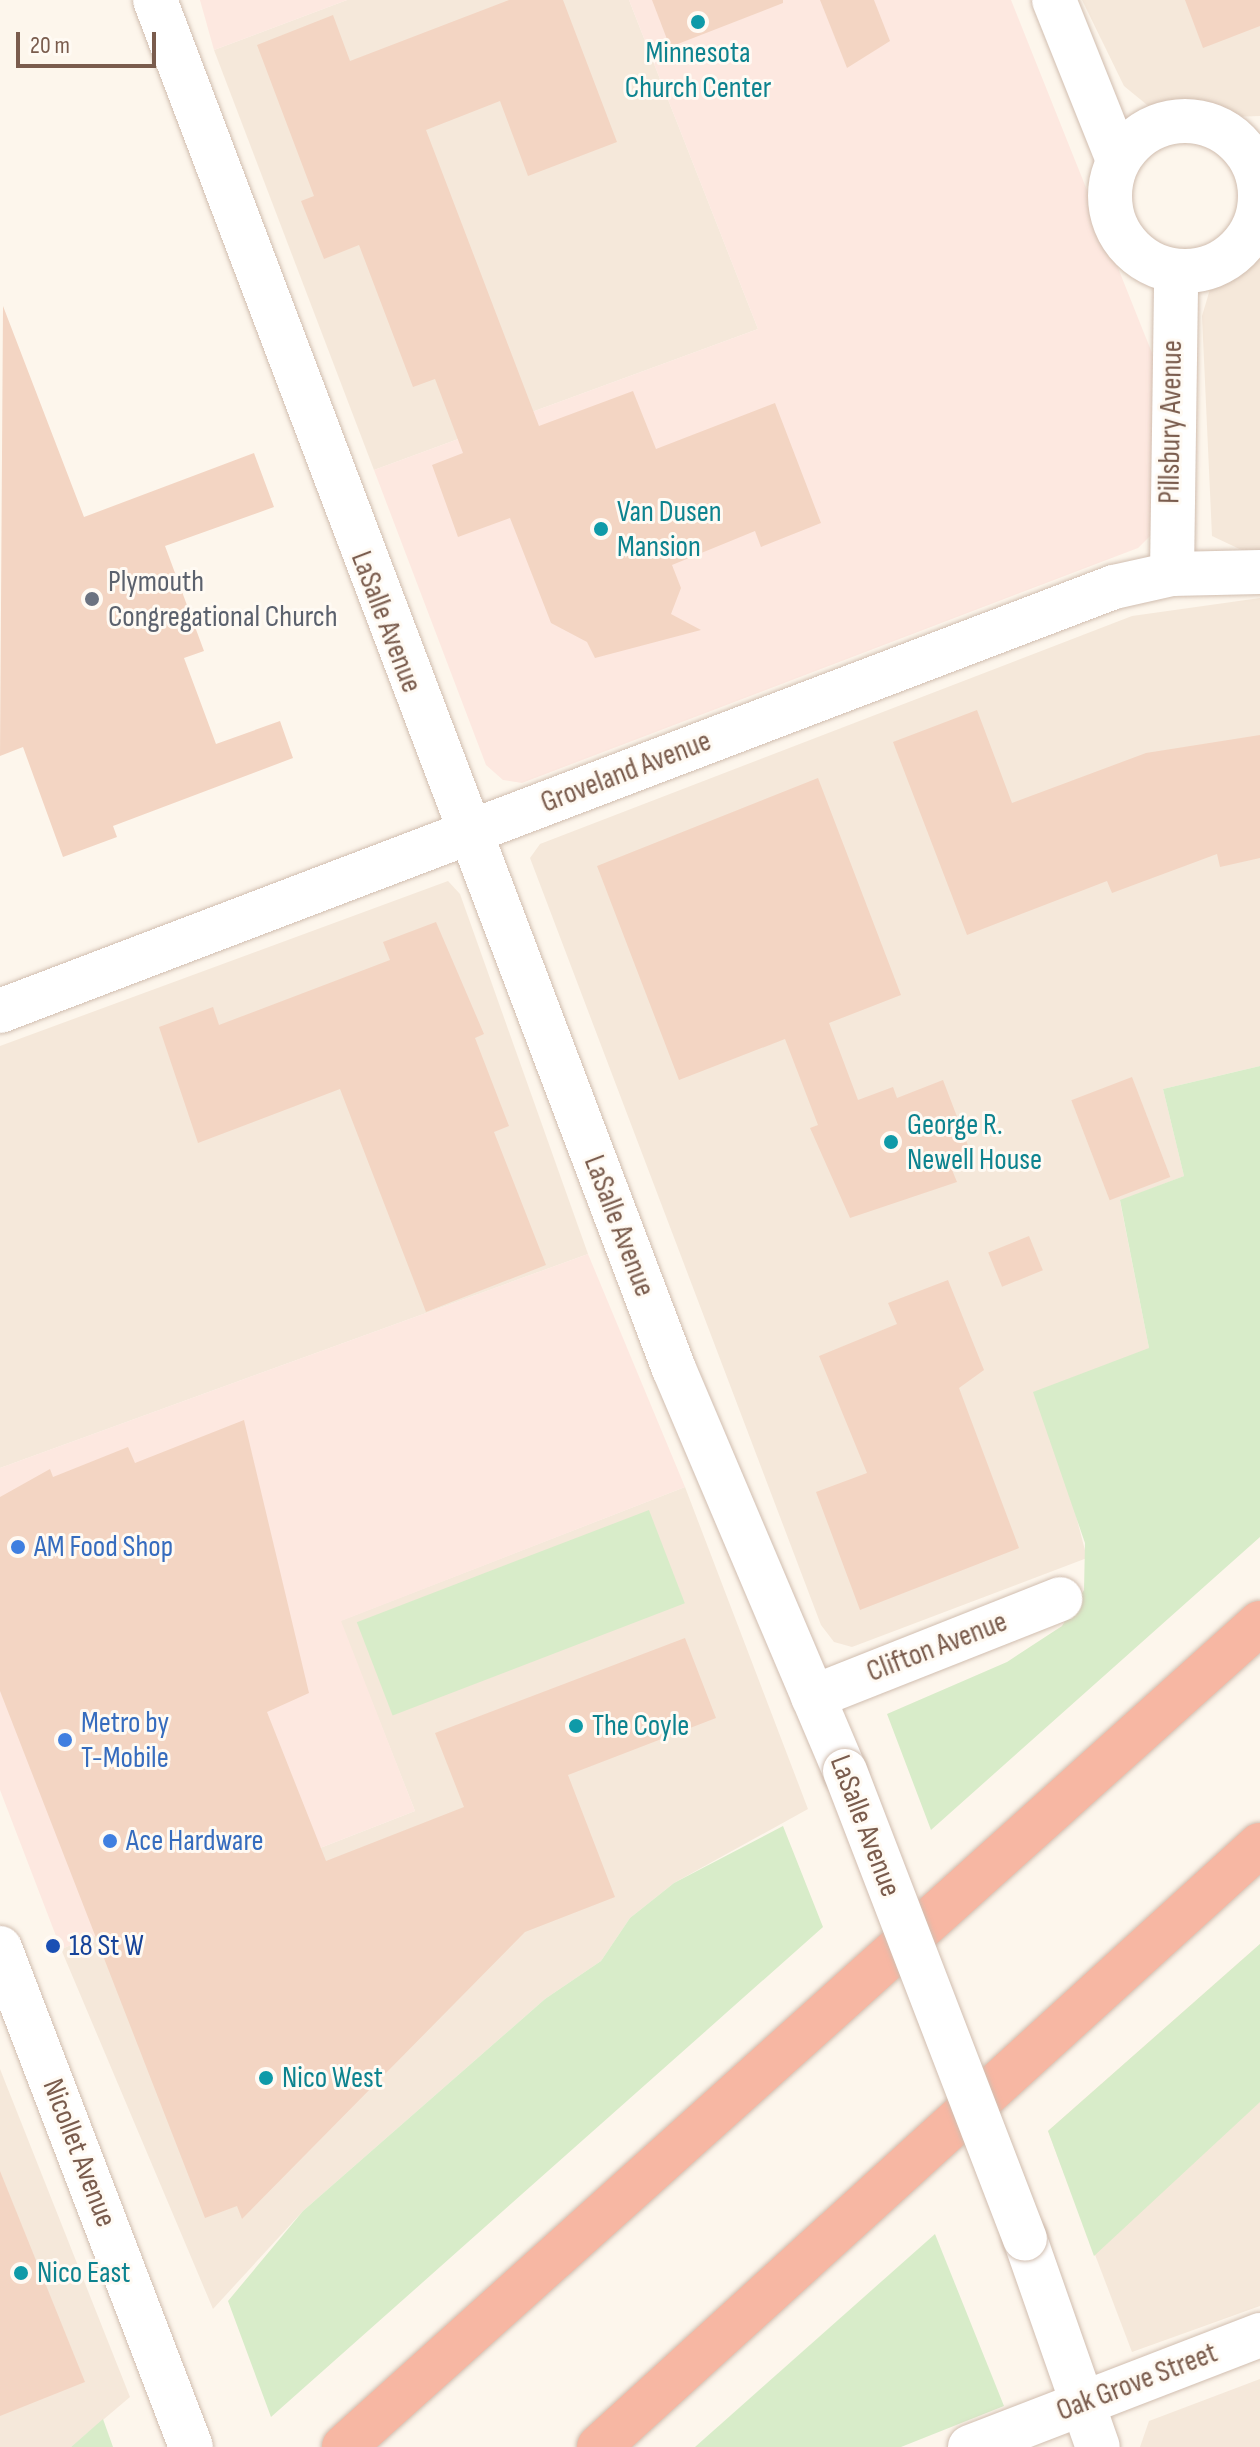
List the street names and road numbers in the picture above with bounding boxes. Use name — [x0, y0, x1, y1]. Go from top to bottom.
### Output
street label: Pillsbury Avenue — [1152, 340, 1190, 504]
street label: LaSalle Avenue — [343, 546, 429, 698]
street label: Groveland Avenue — [536, 723, 716, 821]
street label: LaSalle Avenue — [576, 1150, 662, 1302]
street label: Clifton Avenue — [862, 1604, 1012, 1690]
street label: LaSalle Avenue — [822, 1750, 908, 1902]
street label: Nicollet Avenue — [34, 2074, 124, 2232]
street label: Oak Grove Street — [1052, 2335, 1222, 2429]

